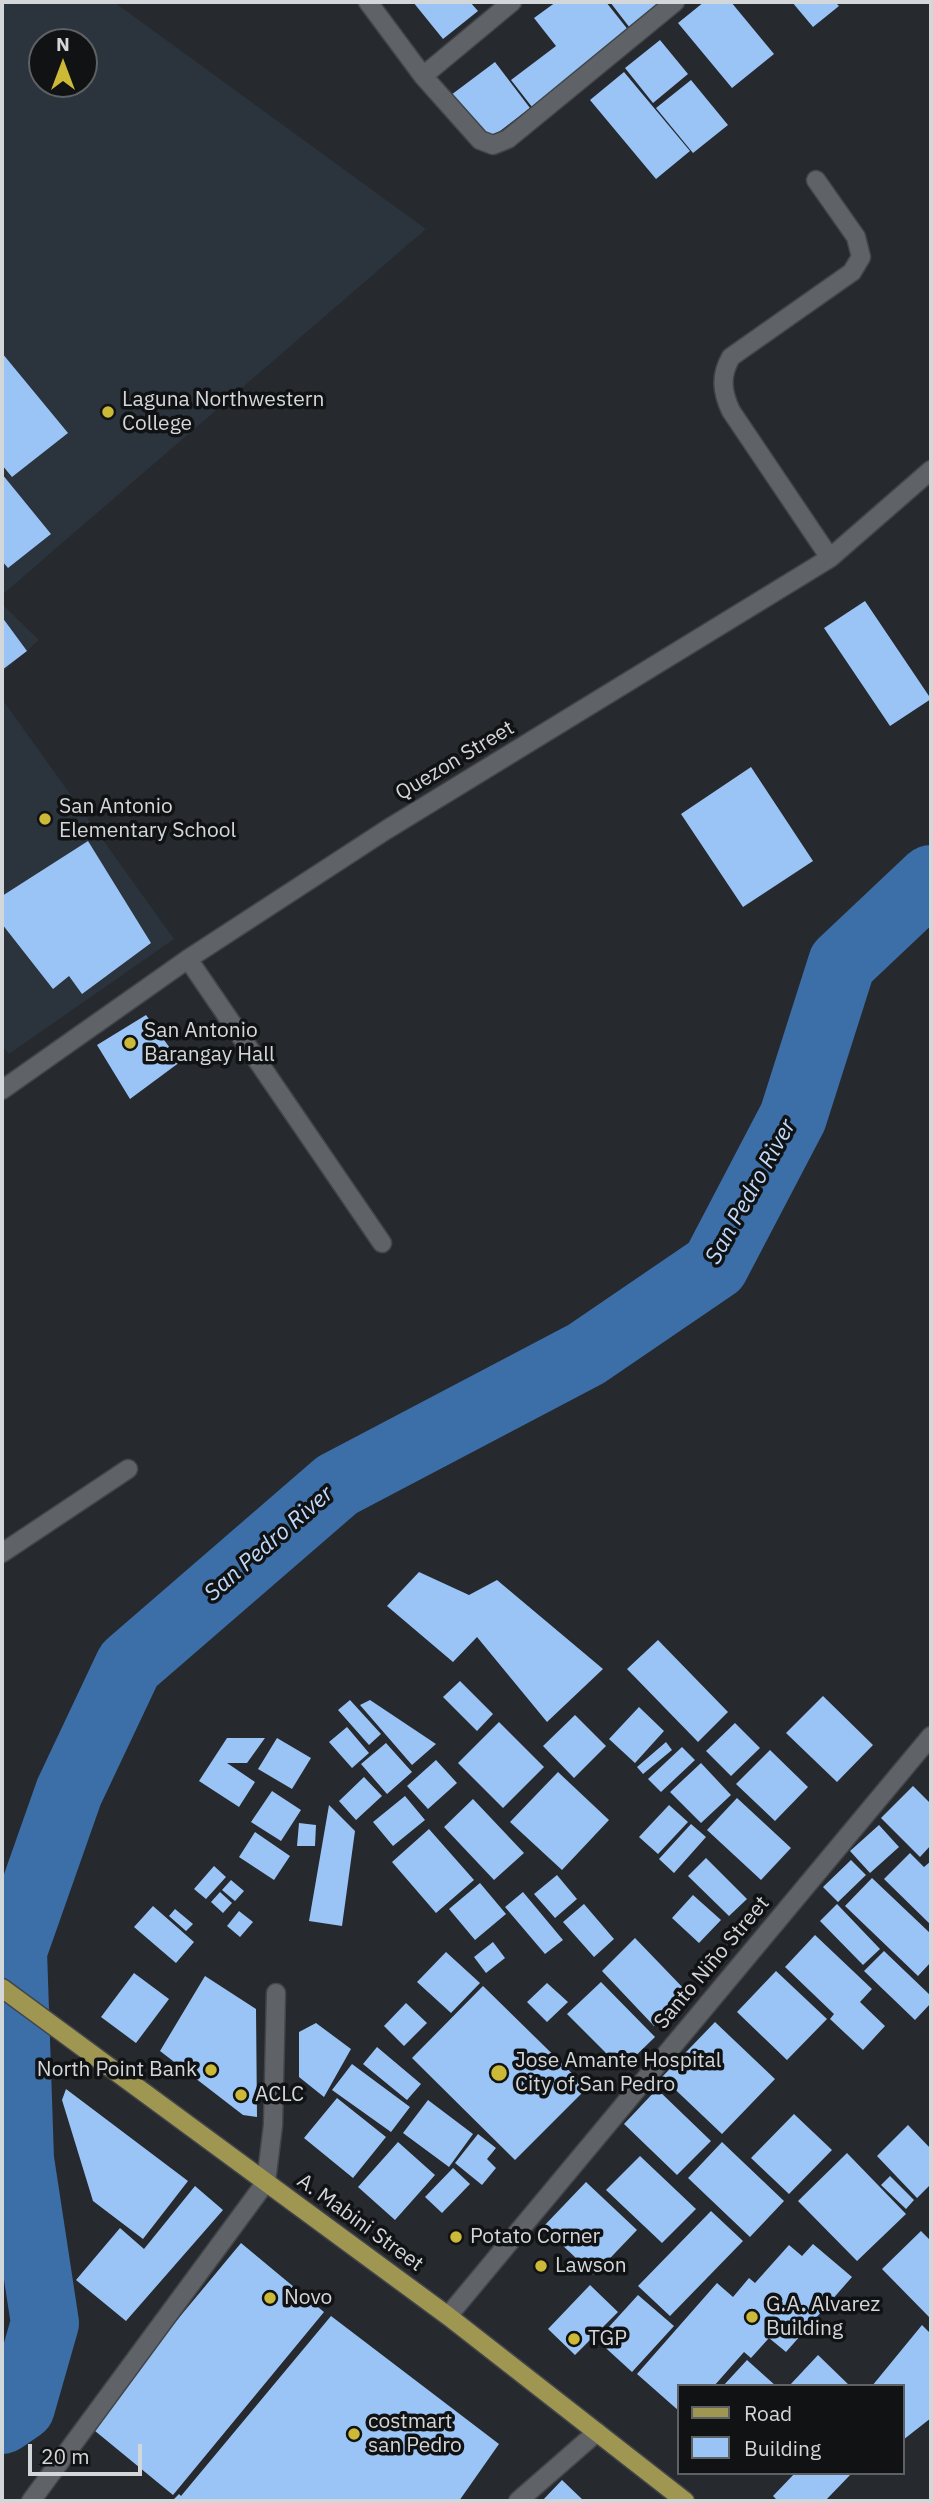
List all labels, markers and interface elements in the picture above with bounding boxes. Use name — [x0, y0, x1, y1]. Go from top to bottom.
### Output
north arrow — [28, 28, 98, 98]
text: N — [56, 32, 70, 56]
place label: Laguna Northwestern College — [122, 387, 324, 437]
marker: Laguna Northwestern College — [100, 404, 116, 420]
street label: Quezon Street — [391, 716, 519, 806]
place label: San Antonio Elementary School — [59, 794, 236, 844]
marker: San Antonio Elementary School — [37, 811, 53, 827]
place label: San Antonio Barangay Hall — [144, 1018, 275, 1068]
marker: San Antonio Barangay Hall — [122, 1035, 138, 1051]
water label: San Pedro River — [700, 1115, 802, 1269]
water label: San Pedro River — [199, 1481, 339, 1607]
street label: Santo Niño Street — [649, 1891, 775, 2035]
place label: Jose Amante Hospital City of San Pedro — [515, 2048, 721, 2098]
place label: North Point Bank — [37, 2057, 197, 2083]
marker: North Point Bank — [203, 2062, 219, 2078]
marker: Jose Amante Hospital City of San Pedro — [489, 2063, 509, 2083]
place label: ACLC — [255, 2082, 304, 2108]
marker: ACLC — [233, 2087, 249, 2103]
street label: A. Mabini Street — [292, 2169, 428, 2277]
place label: Potato Corner — [470, 2224, 600, 2250]
marker: Potato Corner — [448, 2229, 464, 2245]
place label: Lawson — [555, 2253, 627, 2279]
marker: Lawson — [533, 2258, 549, 2274]
place label: Novo — [284, 2285, 332, 2311]
marker: Novo — [262, 2290, 278, 2306]
place label: G.A. Alvarez Building — [766, 2292, 880, 2342]
marker: G.A. Alvarez Building — [744, 2309, 760, 2325]
place label: TGP — [588, 2326, 627, 2352]
marker: TGP — [566, 2331, 582, 2347]
legend — [678, 2384, 905, 2475]
text: Road — [744, 2399, 792, 2427]
place label: costmart san Pedro — [368, 2409, 462, 2459]
marker: costmart san Pedro — [346, 2426, 362, 2442]
scale bar — [32, 2430, 145, 2474]
text: Building — [744, 2434, 821, 2462]
text: 20 m — [41, 2442, 90, 2470]

